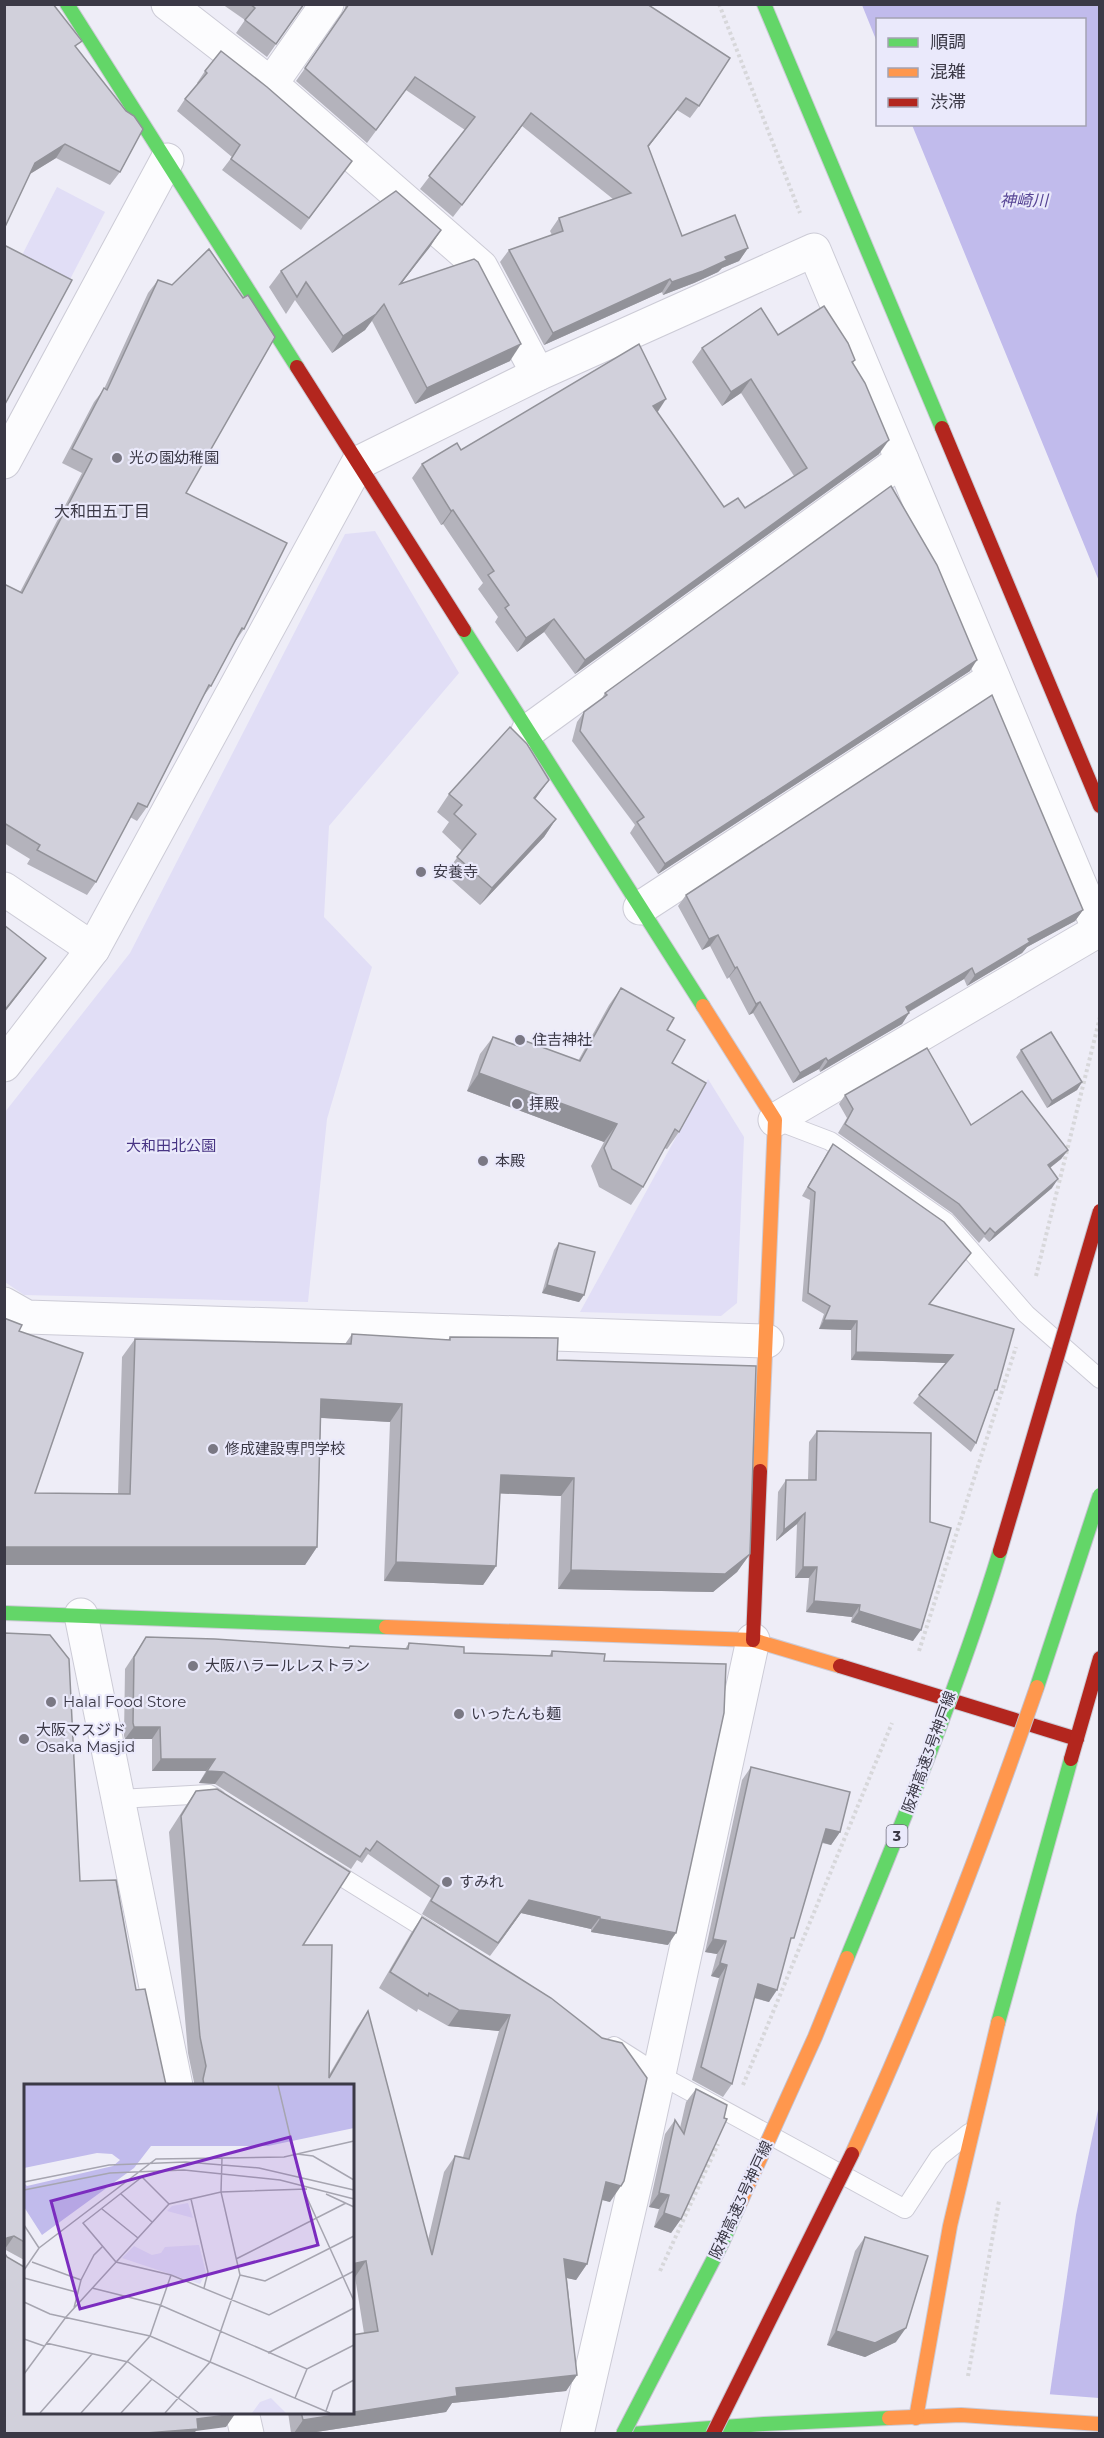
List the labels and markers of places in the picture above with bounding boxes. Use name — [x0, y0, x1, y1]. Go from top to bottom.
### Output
place label: 光の園幼稚園 — [129, 448, 219, 467]
marker: 光の園幼稚園 — [110, 451, 124, 465]
place label: 安養寺 — [433, 862, 478, 881]
marker: 安養寺 — [414, 865, 428, 879]
place label: 住吉神社 — [532, 1030, 592, 1049]
marker: 住吉神社 — [513, 1033, 527, 1047]
place label: 拝殿 — [529, 1094, 559, 1113]
marker: 拝殿 — [510, 1097, 524, 1111]
place label: 本殿 — [495, 1151, 525, 1170]
marker: 本殿 — [476, 1154, 490, 1168]
place label: 修成建設専門学校 — [225, 1439, 345, 1458]
marker: 修成建設専門学校 — [206, 1442, 220, 1456]
place label: 大阪ハラールレストラン — [205, 1656, 370, 1675]
marker: 大阪ハラールレストラン — [186, 1659, 200, 1673]
place label: Halal Food Store — [63, 1692, 186, 1711]
marker: Halal Food Store — [44, 1695, 58, 1709]
place label: いったんも麺 — [471, 1704, 561, 1723]
marker: いったんも麺 — [452, 1707, 466, 1721]
place label: 大阪マスジド Osaka Masjid — [36, 1720, 135, 1756]
marker: 大阪マスジド Osaka Masjid — [17, 1732, 31, 1746]
place label: すみれ — [459, 1872, 504, 1891]
marker: すみれ — [440, 1875, 454, 1889]

